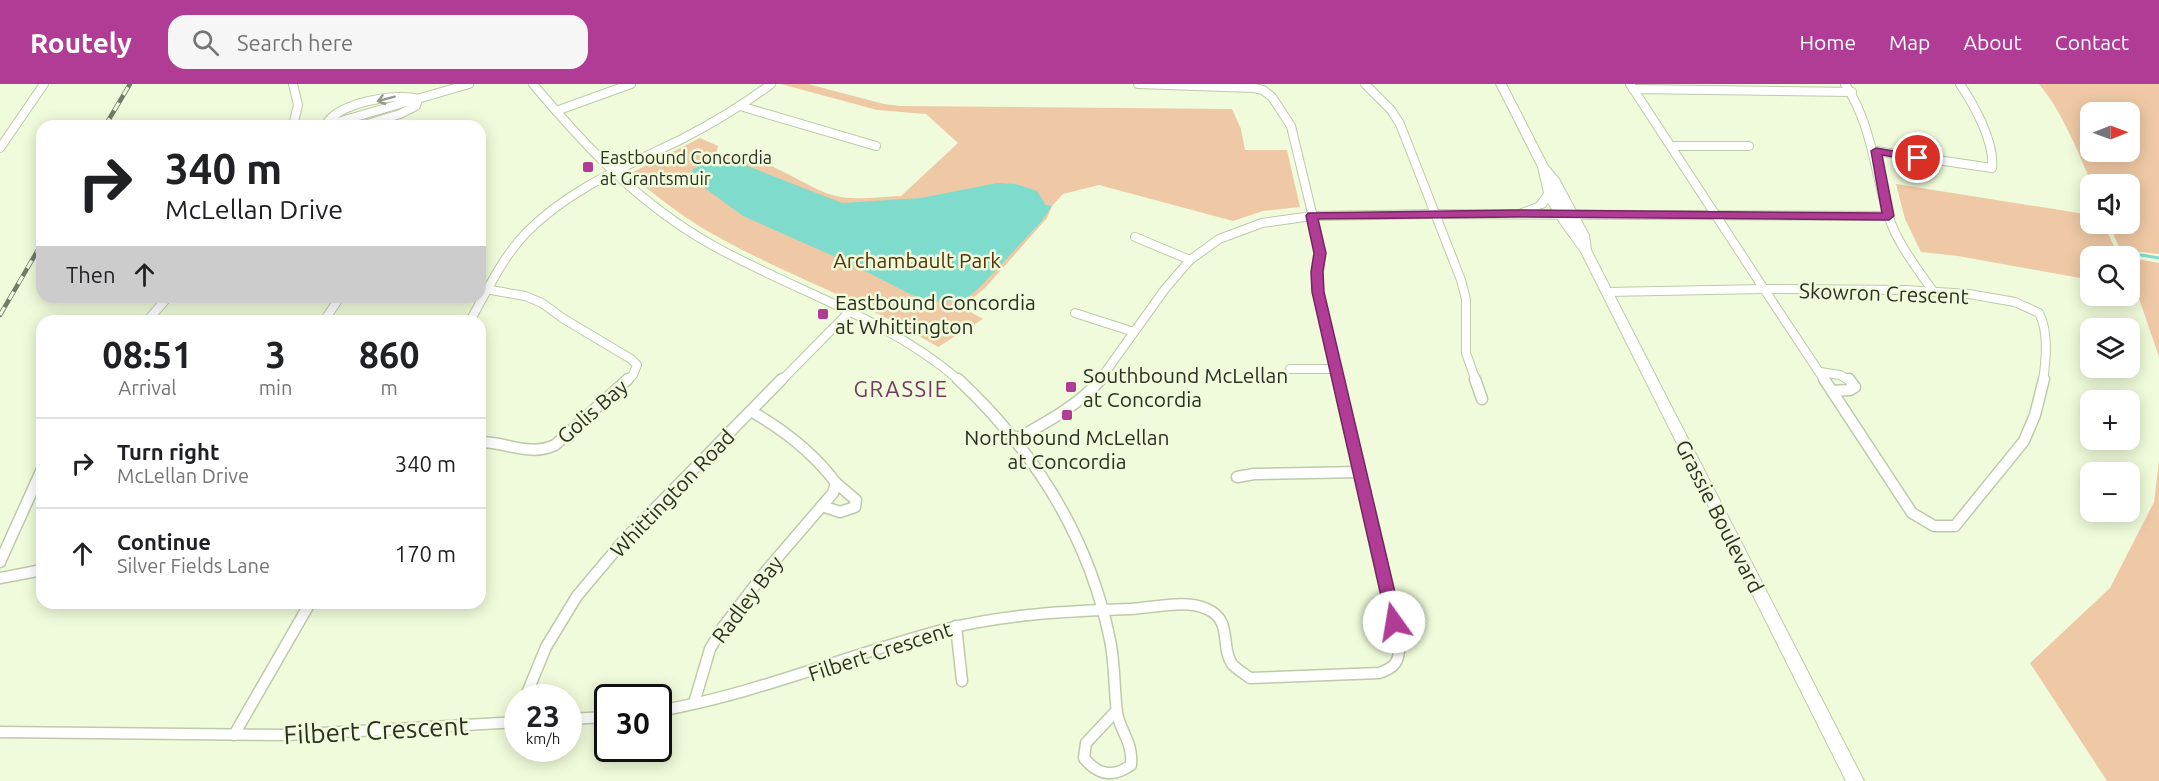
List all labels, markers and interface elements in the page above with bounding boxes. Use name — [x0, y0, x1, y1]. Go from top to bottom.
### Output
search box — [168, 15, 588, 69]
icon: search — [189, 26, 222, 59]
text: Routely — [30, 27, 132, 58]
text: Search here — [237, 30, 353, 55]
text: Home — [1799, 30, 1856, 54]
text: Map — [1889, 30, 1930, 54]
text: About — [1963, 30, 2022, 54]
text: Contact — [2055, 30, 2129, 54]
one-way arrow — [377, 93, 396, 105]
north arrow — [2080, 102, 2140, 162]
map controls — [2080, 102, 2140, 522]
pin — [1892, 132, 1943, 183]
icon: arrive — [1901, 141, 1934, 174]
icon: right — [66, 144, 144, 222]
text: 340 m — [165, 145, 282, 192]
place label: Eastbound Concordia at Grantsmuir — [600, 147, 772, 188]
marker: Eastbound Concordia at Grantsmuir — [581, 160, 595, 174]
button: sound — [2080, 174, 2140, 234]
text: McLellan Drive — [165, 194, 343, 224]
button: search — [2080, 246, 2140, 306]
park label: Archambault Park — [833, 248, 1001, 272]
icon: ahead — [128, 258, 161, 291]
text: Then — [66, 262, 116, 287]
street label: Skowron Crescent — [1799, 278, 1969, 308]
place label: Eastbound Concordia at Whittington — [835, 290, 1036, 338]
marker: Eastbound Concordia at Whittington — [816, 307, 830, 321]
button: layers — [2080, 318, 2140, 378]
text: 08:51 — [102, 334, 192, 375]
text: 3 — [265, 334, 286, 375]
text: 860 — [359, 334, 420, 375]
place label: Southbound McLellan at Concordia — [1083, 363, 1288, 411]
street label: Golis Bay — [552, 374, 632, 448]
text: Arrival — [118, 376, 177, 399]
text: min — [259, 376, 292, 399]
text: m — [381, 376, 398, 399]
district label: GRASSIE — [853, 376, 949, 401]
marker: Southbound McLellan at Concordia — [1064, 380, 1078, 394]
button: + — [2080, 390, 2140, 450]
marker: Northbound McLellan at Concordia — [1060, 408, 1074, 422]
street label: Whittington Road — [605, 424, 739, 562]
place label: Northbound McLellan at Concordia — [964, 425, 1170, 473]
street label: Grassie Boulevard — [1671, 436, 1769, 596]
text: Turn right — [117, 439, 219, 464]
icon: right — [66, 447, 99, 480]
text: 340 m — [395, 451, 456, 476]
button: − — [2080, 462, 2140, 522]
text: McLellan Drive — [117, 464, 249, 487]
text: Continue — [117, 529, 211, 554]
icon: ahead — [66, 537, 99, 570]
text: 170 m — [395, 541, 456, 566]
street label: Radley Bay — [707, 551, 787, 647]
text: Silver Fields Lane — [117, 554, 270, 577]
position arrow — [1362, 590, 1426, 654]
street label: Filbert Crescent — [805, 616, 955, 686]
speed limit sign: 30 — [594, 684, 672, 762]
text: 23 — [526, 699, 560, 733]
street label: Filbert Crescent — [283, 711, 469, 749]
text: km/h — [526, 730, 560, 747]

